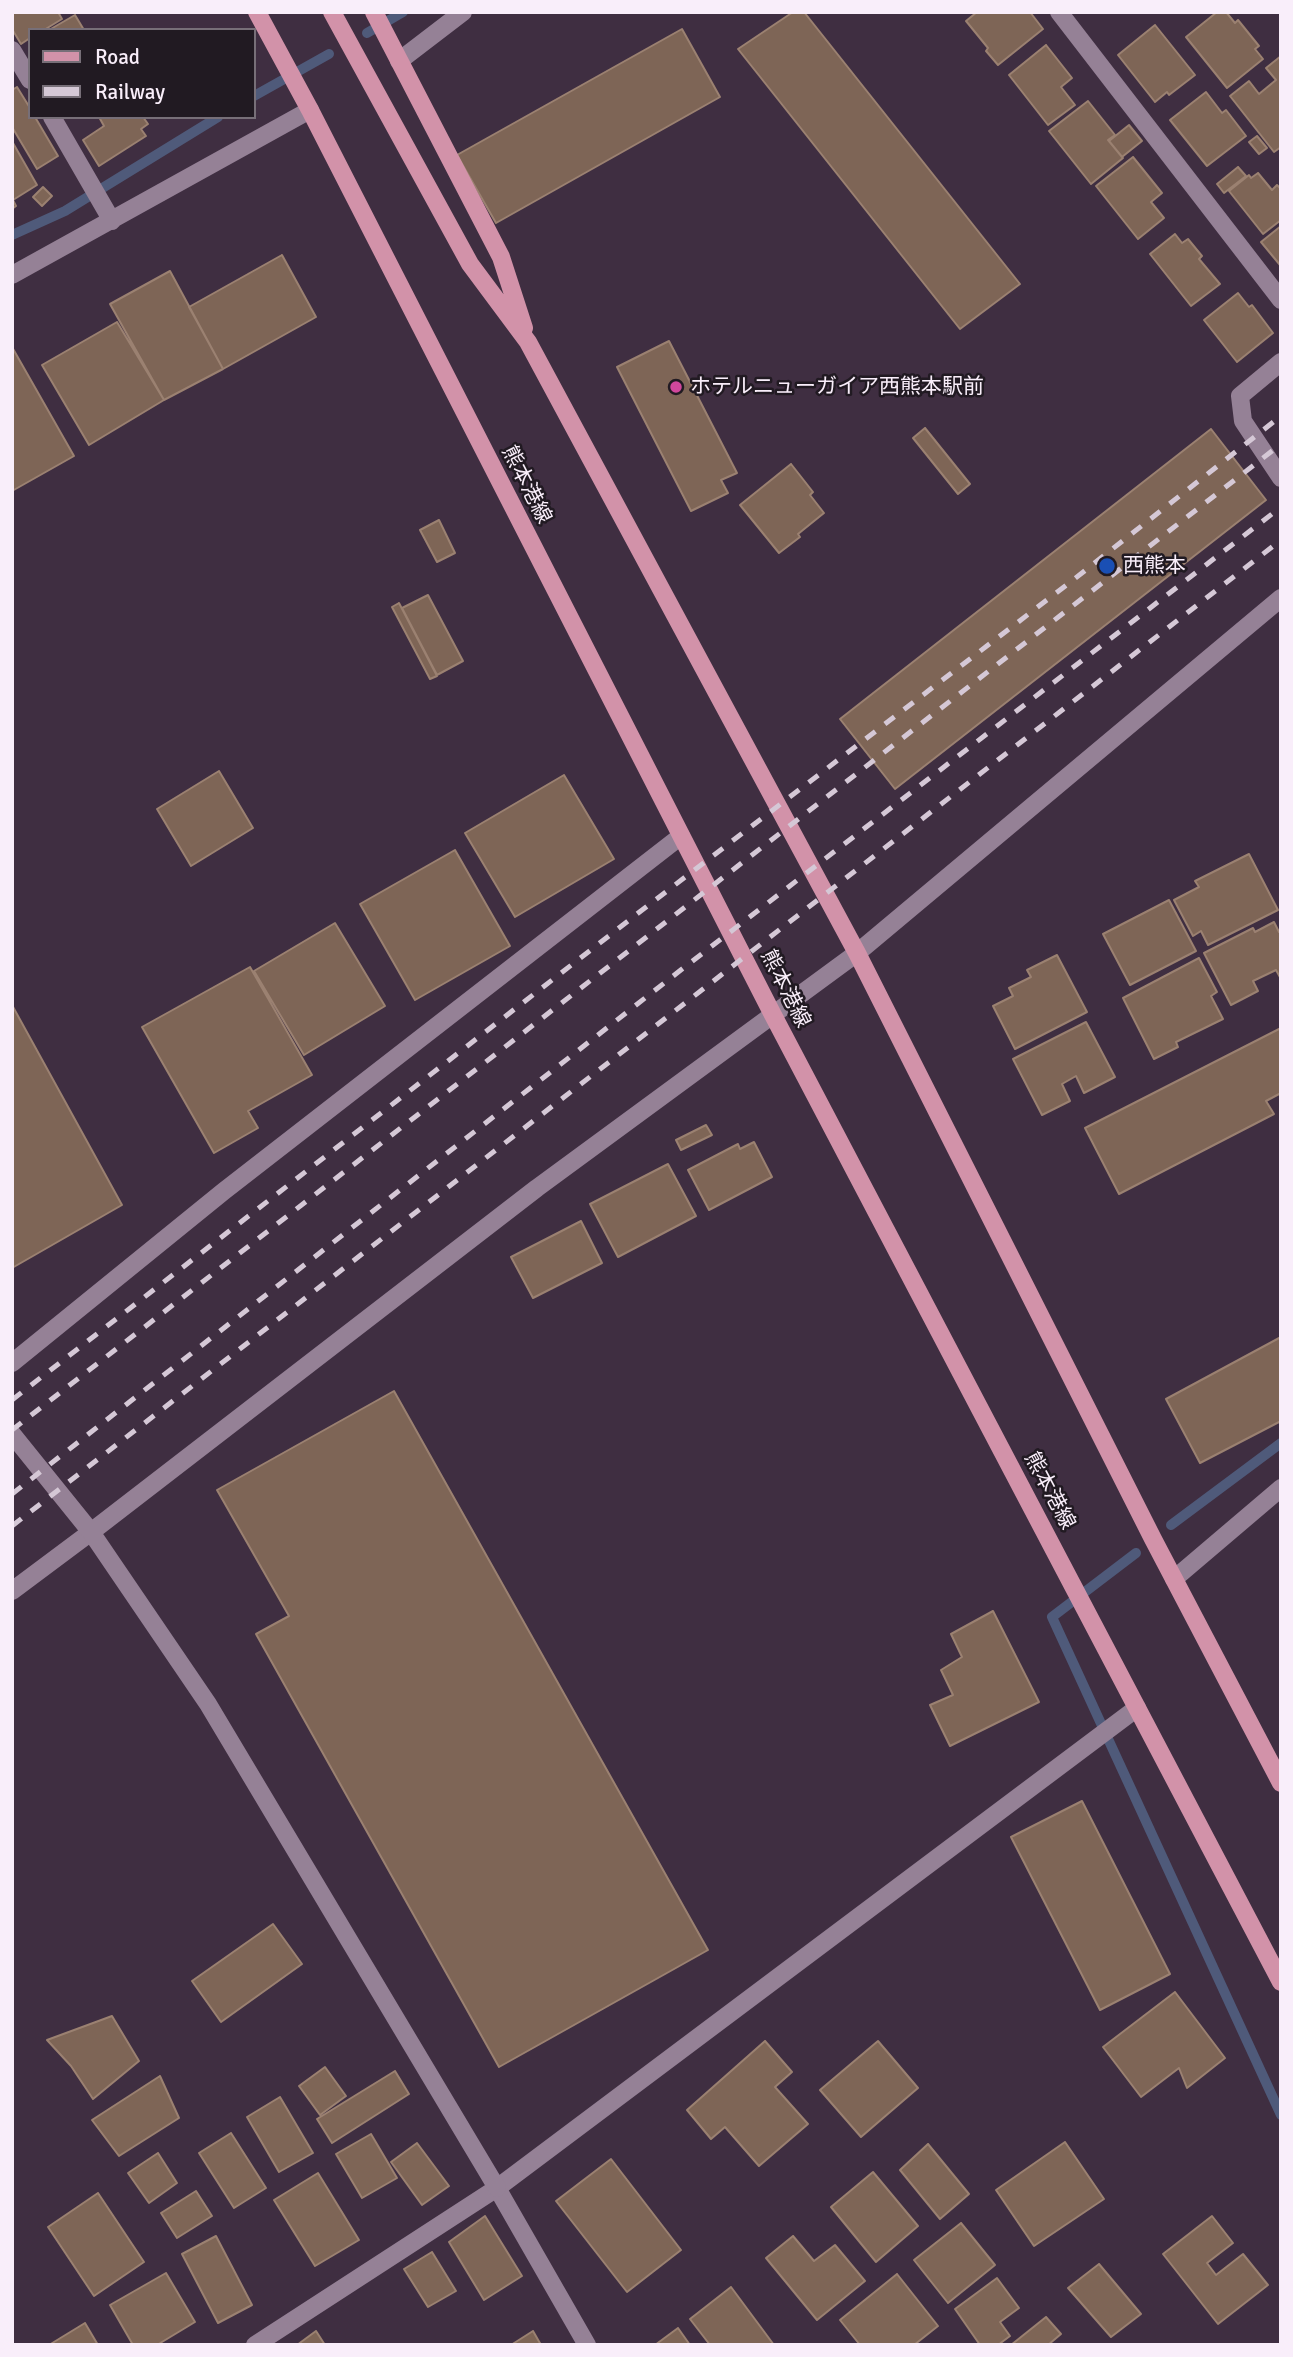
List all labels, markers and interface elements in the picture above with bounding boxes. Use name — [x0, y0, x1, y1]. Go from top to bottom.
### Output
legend — [28, 28, 256, 119]
text: Road — [95, 44, 140, 70]
text: Railway — [95, 79, 165, 105]
place label: ホテルニューガイア西熊本駅前 — [690, 374, 984, 400]
marker: ホテルニューガイア西熊本駅前 — [668, 379, 684, 395]
street label: 熊本港線 — [496, 442, 556, 528]
place label: 西熊本 — [1123, 553, 1186, 579]
marker: 西熊本 — [1097, 556, 1117, 576]
street label: 熊本港線 — [755, 946, 815, 1032]
street label: 熊本港線 — [1018, 1448, 1080, 1534]

